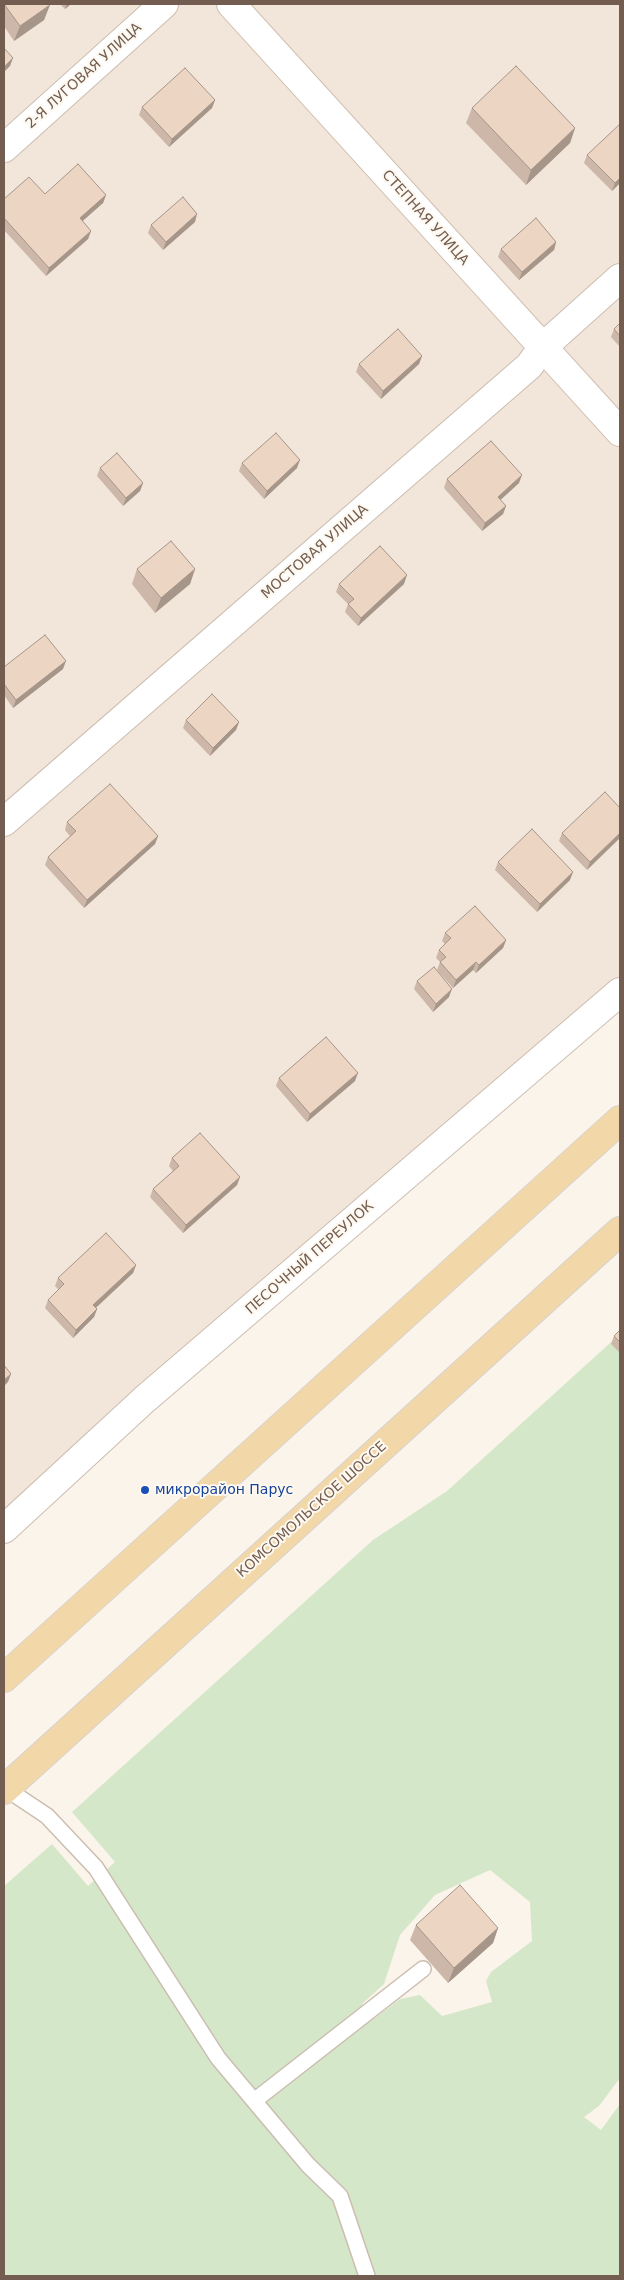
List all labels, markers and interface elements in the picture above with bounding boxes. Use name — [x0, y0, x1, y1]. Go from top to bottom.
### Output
street label: 2-Я ЛУГОВАЯ УЛИЦА — [23, 20, 145, 132]
street label: СТЕПНАЯ УЛИЦА — [378, 167, 472, 269]
street label: МОСТОВАЯ УЛИЦА — [258, 501, 372, 603]
street label: ПЕСОЧНЫЙ ПЕРЕУЛОК — [243, 1198, 377, 1318]
street label: КОМСОМОЛЬСКОЕ ШОССЕ — [234, 1438, 390, 1582]
place label: микрорайон Парус — [155, 1482, 293, 1498]
marker: микрорайон Парус — [139, 1484, 151, 1496]

